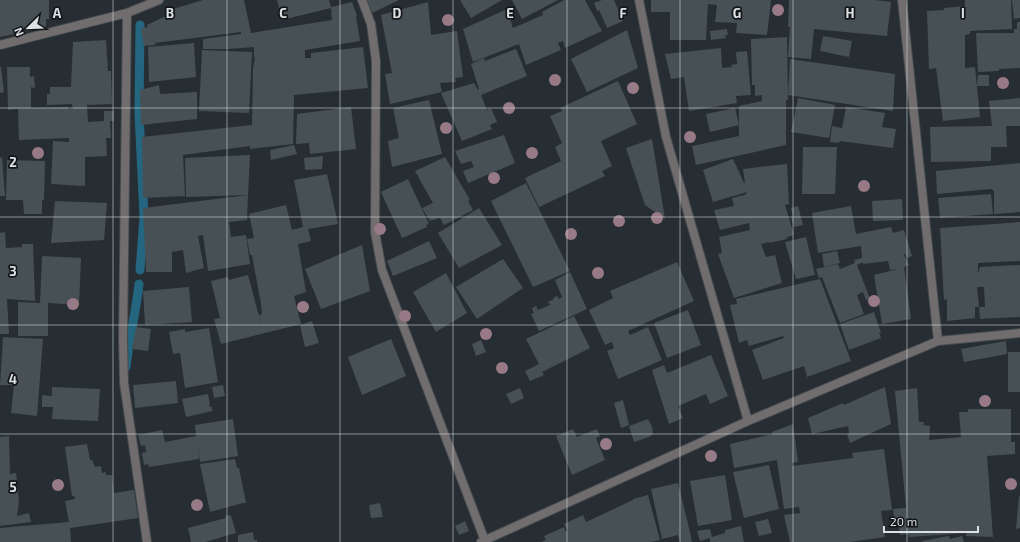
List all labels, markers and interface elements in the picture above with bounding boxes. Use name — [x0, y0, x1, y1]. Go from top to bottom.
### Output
text: A — [53, 5, 62, 21]
text: B — [166, 5, 174, 21]
text: C — [279, 5, 287, 21]
text: D — [393, 5, 402, 21]
text: E — [506, 5, 514, 21]
text: F — [619, 5, 627, 21]
text: G — [733, 5, 741, 21]
text: H — [846, 5, 855, 21]
text: I — [961, 5, 965, 21]
north arrow — [8, 8, 48, 48]
text: N — [11, 26, 26, 38]
text: 2 — [9, 154, 17, 170]
text: 3 — [9, 263, 17, 279]
text: 4 — [9, 371, 17, 387]
text: 5 — [9, 479, 17, 495]
scale bar — [884, 508, 978, 534]
text: 20 m — [890, 514, 917, 528]

